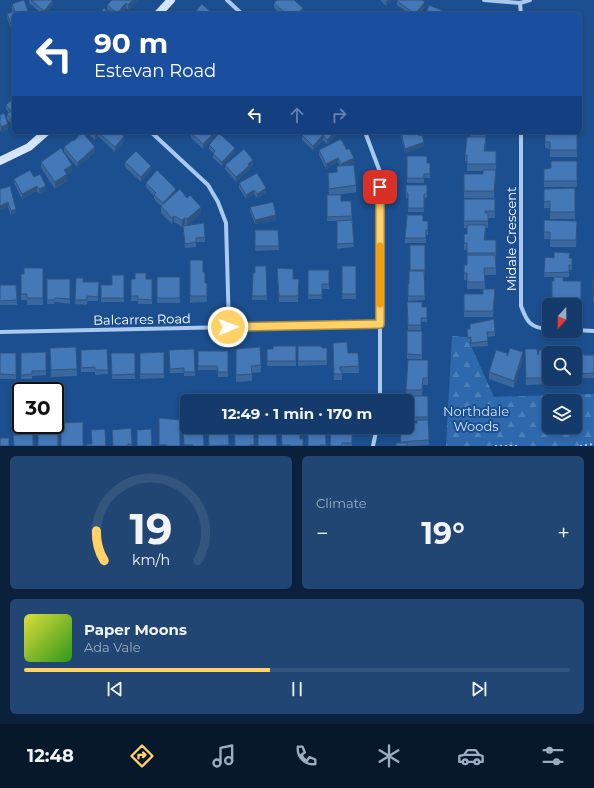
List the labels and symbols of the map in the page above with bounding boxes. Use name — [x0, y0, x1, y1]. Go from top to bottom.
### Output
pin — [363, 170, 397, 204]
street label: Midale Crescent — [503, 187, 519, 291]
north arrow — [542, 298, 582, 338]
position arrow — [207, 306, 249, 348]
street label: Balcarres Road — [93, 310, 191, 328]
speed limit sign: 30 — [12, 382, 64, 434]
park label: Northdale Woods — [443, 403, 509, 434]

